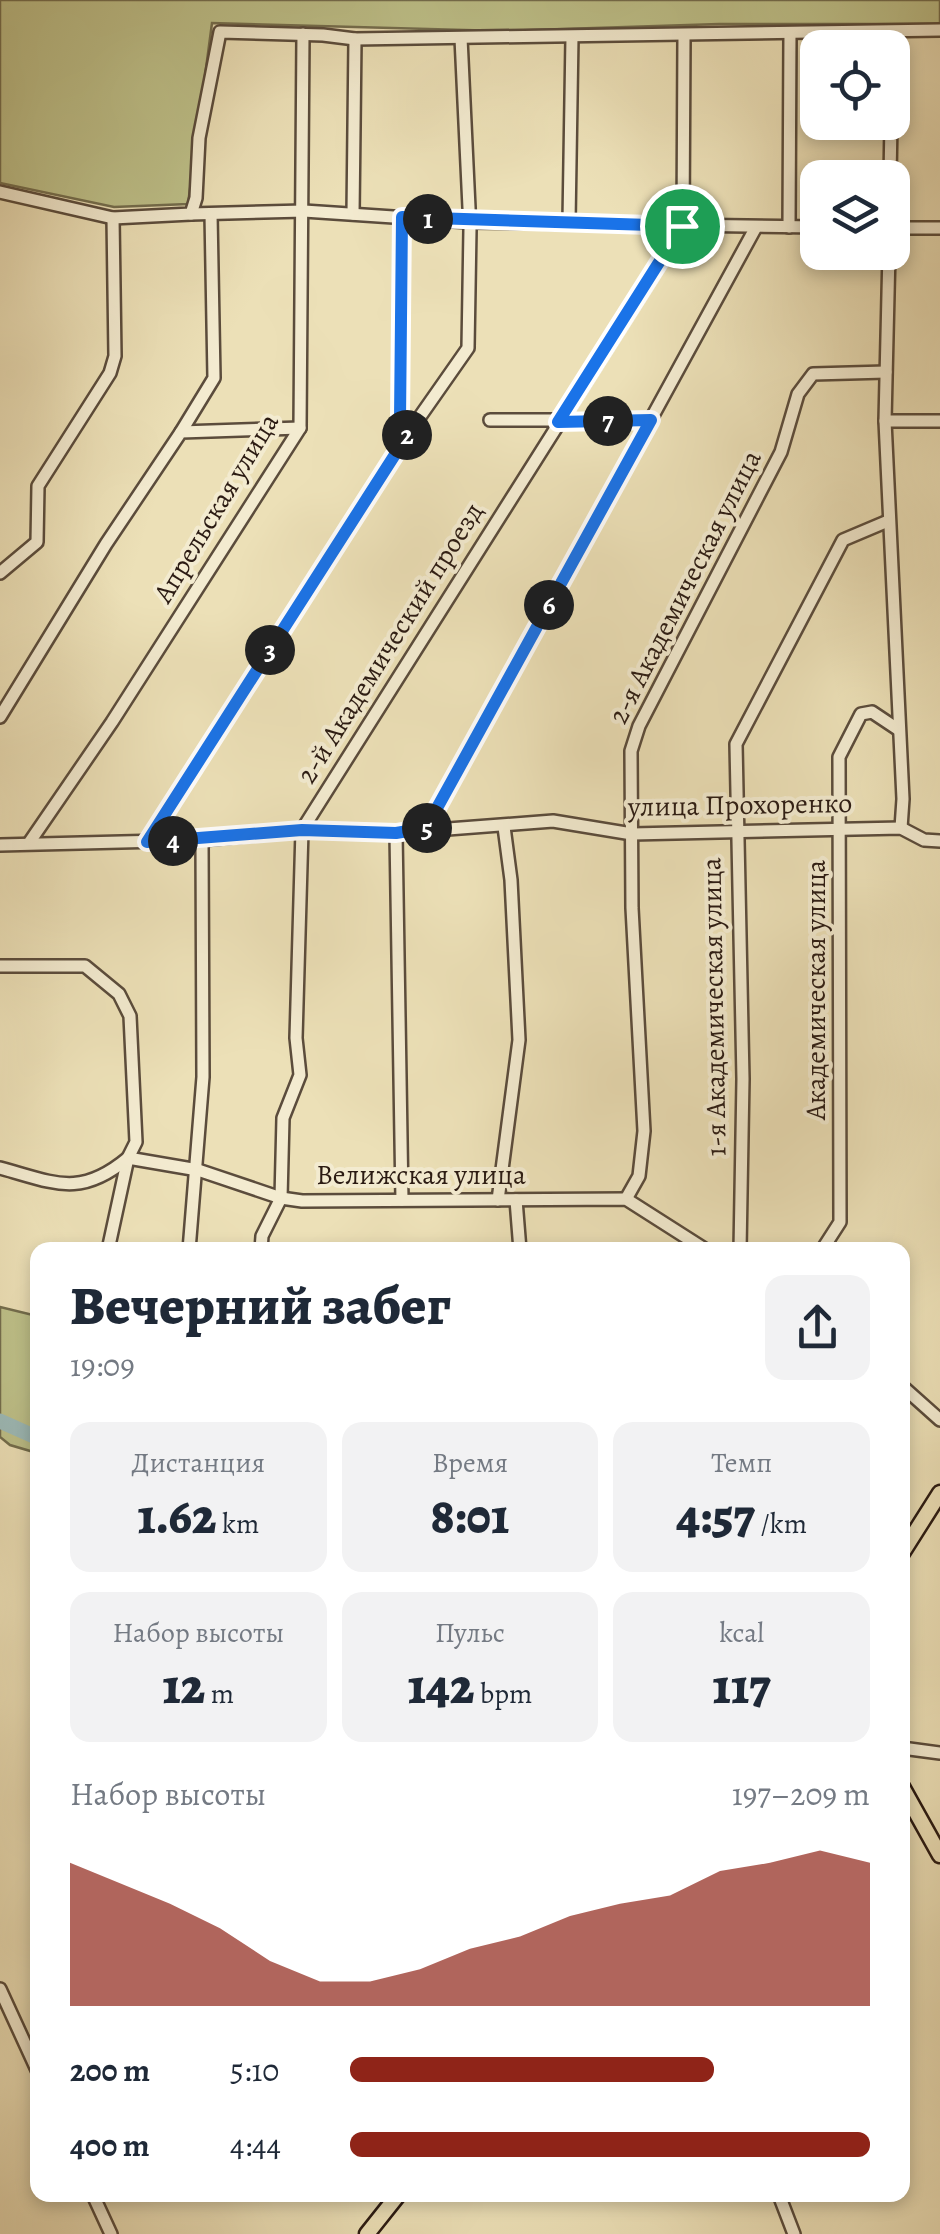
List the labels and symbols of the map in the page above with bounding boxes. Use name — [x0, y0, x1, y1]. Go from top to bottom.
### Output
pin — [640, 184, 725, 269]
pin: 1 — [403, 194, 453, 244]
pin: 7 — [583, 396, 633, 446]
street label: Апрельская улица — [144, 406, 288, 611]
pin: 2 — [382, 410, 432, 460]
street label: 2-я Академическая улица — [599, 444, 771, 730]
street label: 2-й Академический проезд — [288, 495, 492, 791]
pin: 6 — [524, 580, 574, 630]
pin: 3 — [245, 625, 295, 675]
street label: улица Прохоренко — [626, 784, 853, 826]
pin: 5 — [402, 803, 452, 853]
pin: 4 — [148, 816, 198, 866]
street label: 1-я Академическая улица — [692, 857, 736, 1157]
street label: Академическая улица — [797, 860, 835, 1121]
street label: Велижская улица — [316, 1156, 526, 1194]

